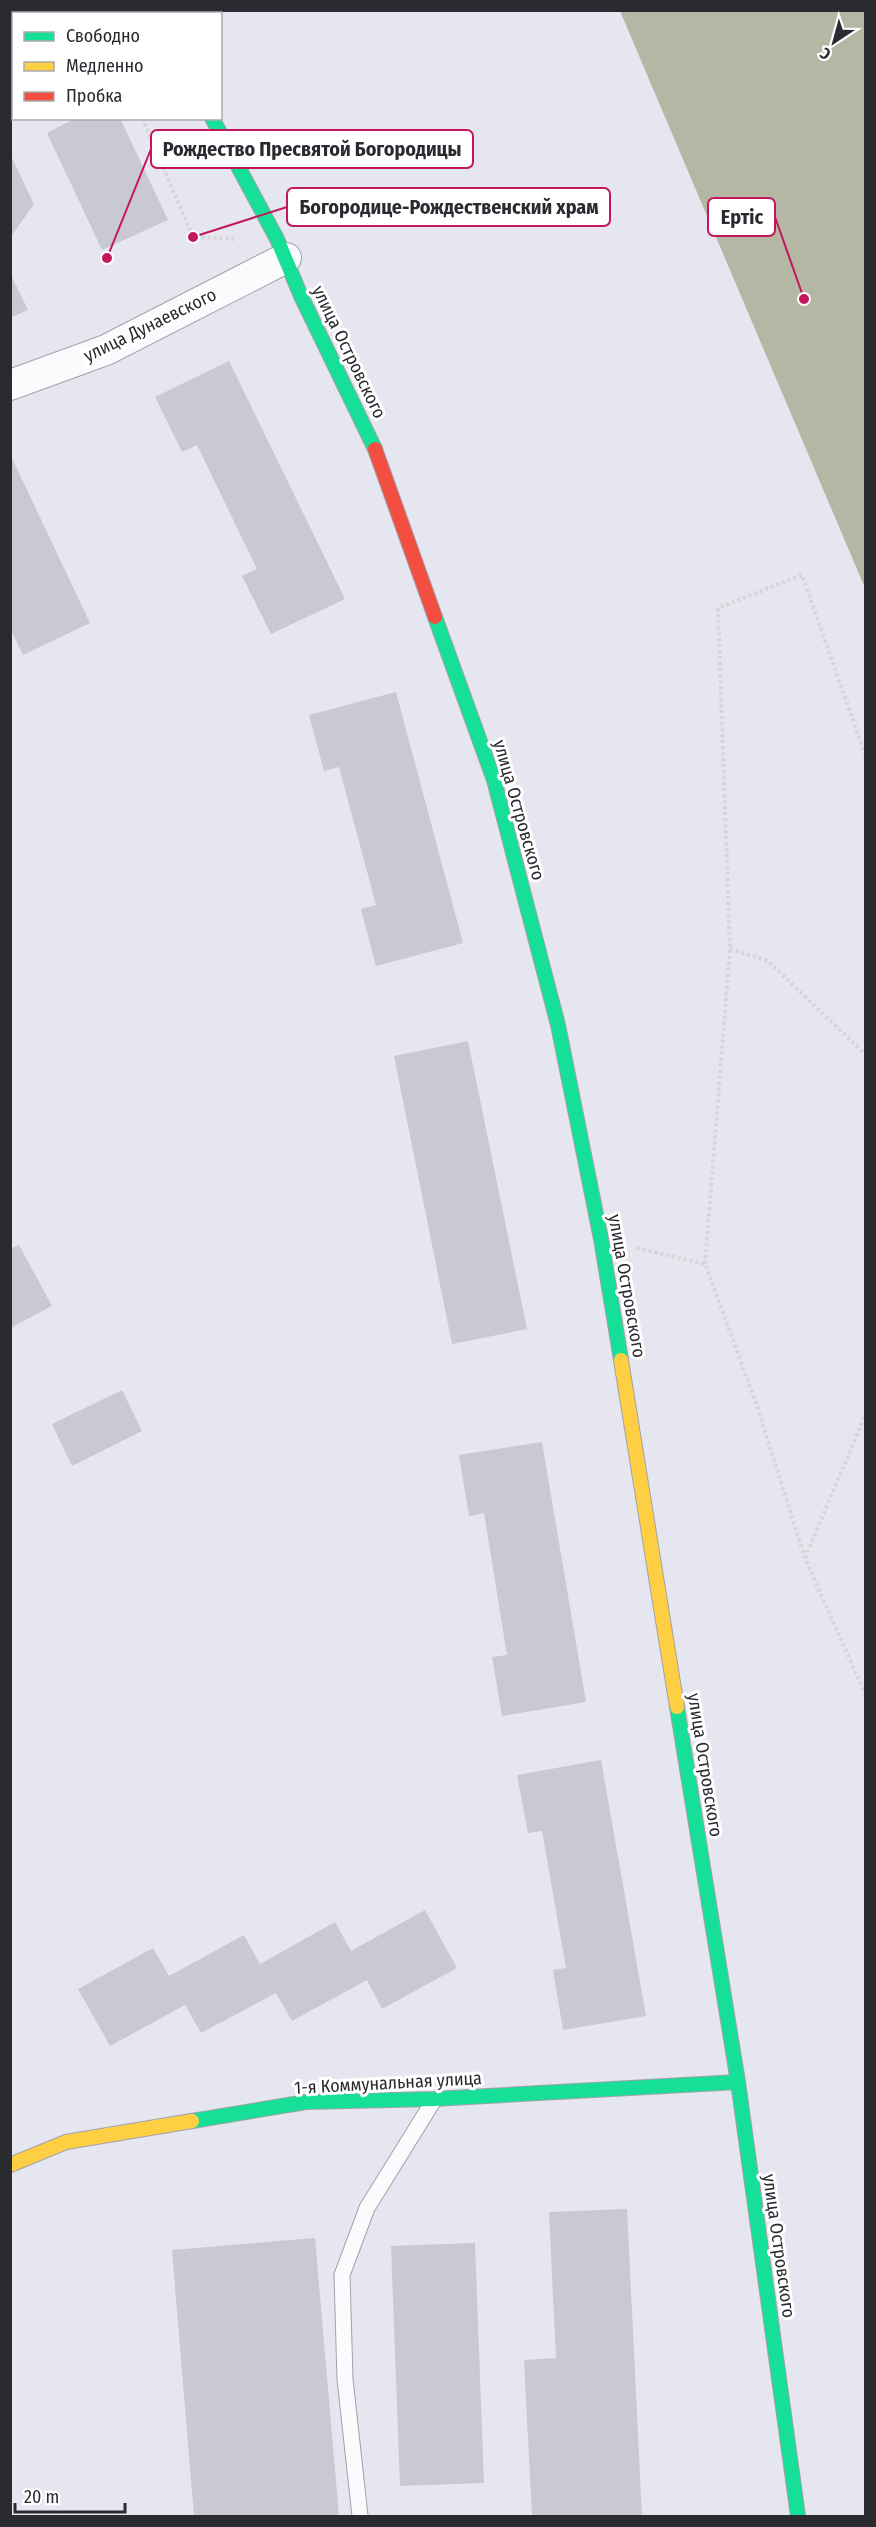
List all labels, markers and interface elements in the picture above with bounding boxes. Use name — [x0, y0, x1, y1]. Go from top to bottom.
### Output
legend — [12, 12, 222, 120]
north arrow — [804, 12, 864, 72]
text: Свободно — [66, 25, 140, 47]
text: С — [816, 43, 834, 64]
text: Медленно — [66, 55, 144, 77]
text: Пробка — [66, 85, 122, 107]
callout: Рождество Пресвятой Богородицы — [151, 130, 473, 168]
text: Рождество Пресвятой Богородицы — [163, 137, 461, 161]
callout: Богородице-Рождественский храм — [287, 188, 610, 226]
text: Богородице-Рождественский храм — [299, 195, 599, 219]
callout: Ертіс — [708, 198, 775, 236]
text: Ертіс — [721, 205, 763, 229]
street label: улица Островского — [307, 282, 391, 422]
street label: улица Дунаевского — [80, 283, 220, 367]
street label: улица Островского — [488, 737, 550, 883]
street label: улица Островского — [604, 1213, 650, 1359]
street label: улица Островского — [683, 1692, 727, 1838]
street label: 1-я Коммунальная улица — [294, 2067, 483, 2099]
street label: улица Островского — [758, 2173, 800, 2319]
scale bar — [15, 2476, 124, 2514]
text: 20 m — [24, 2486, 59, 2508]

